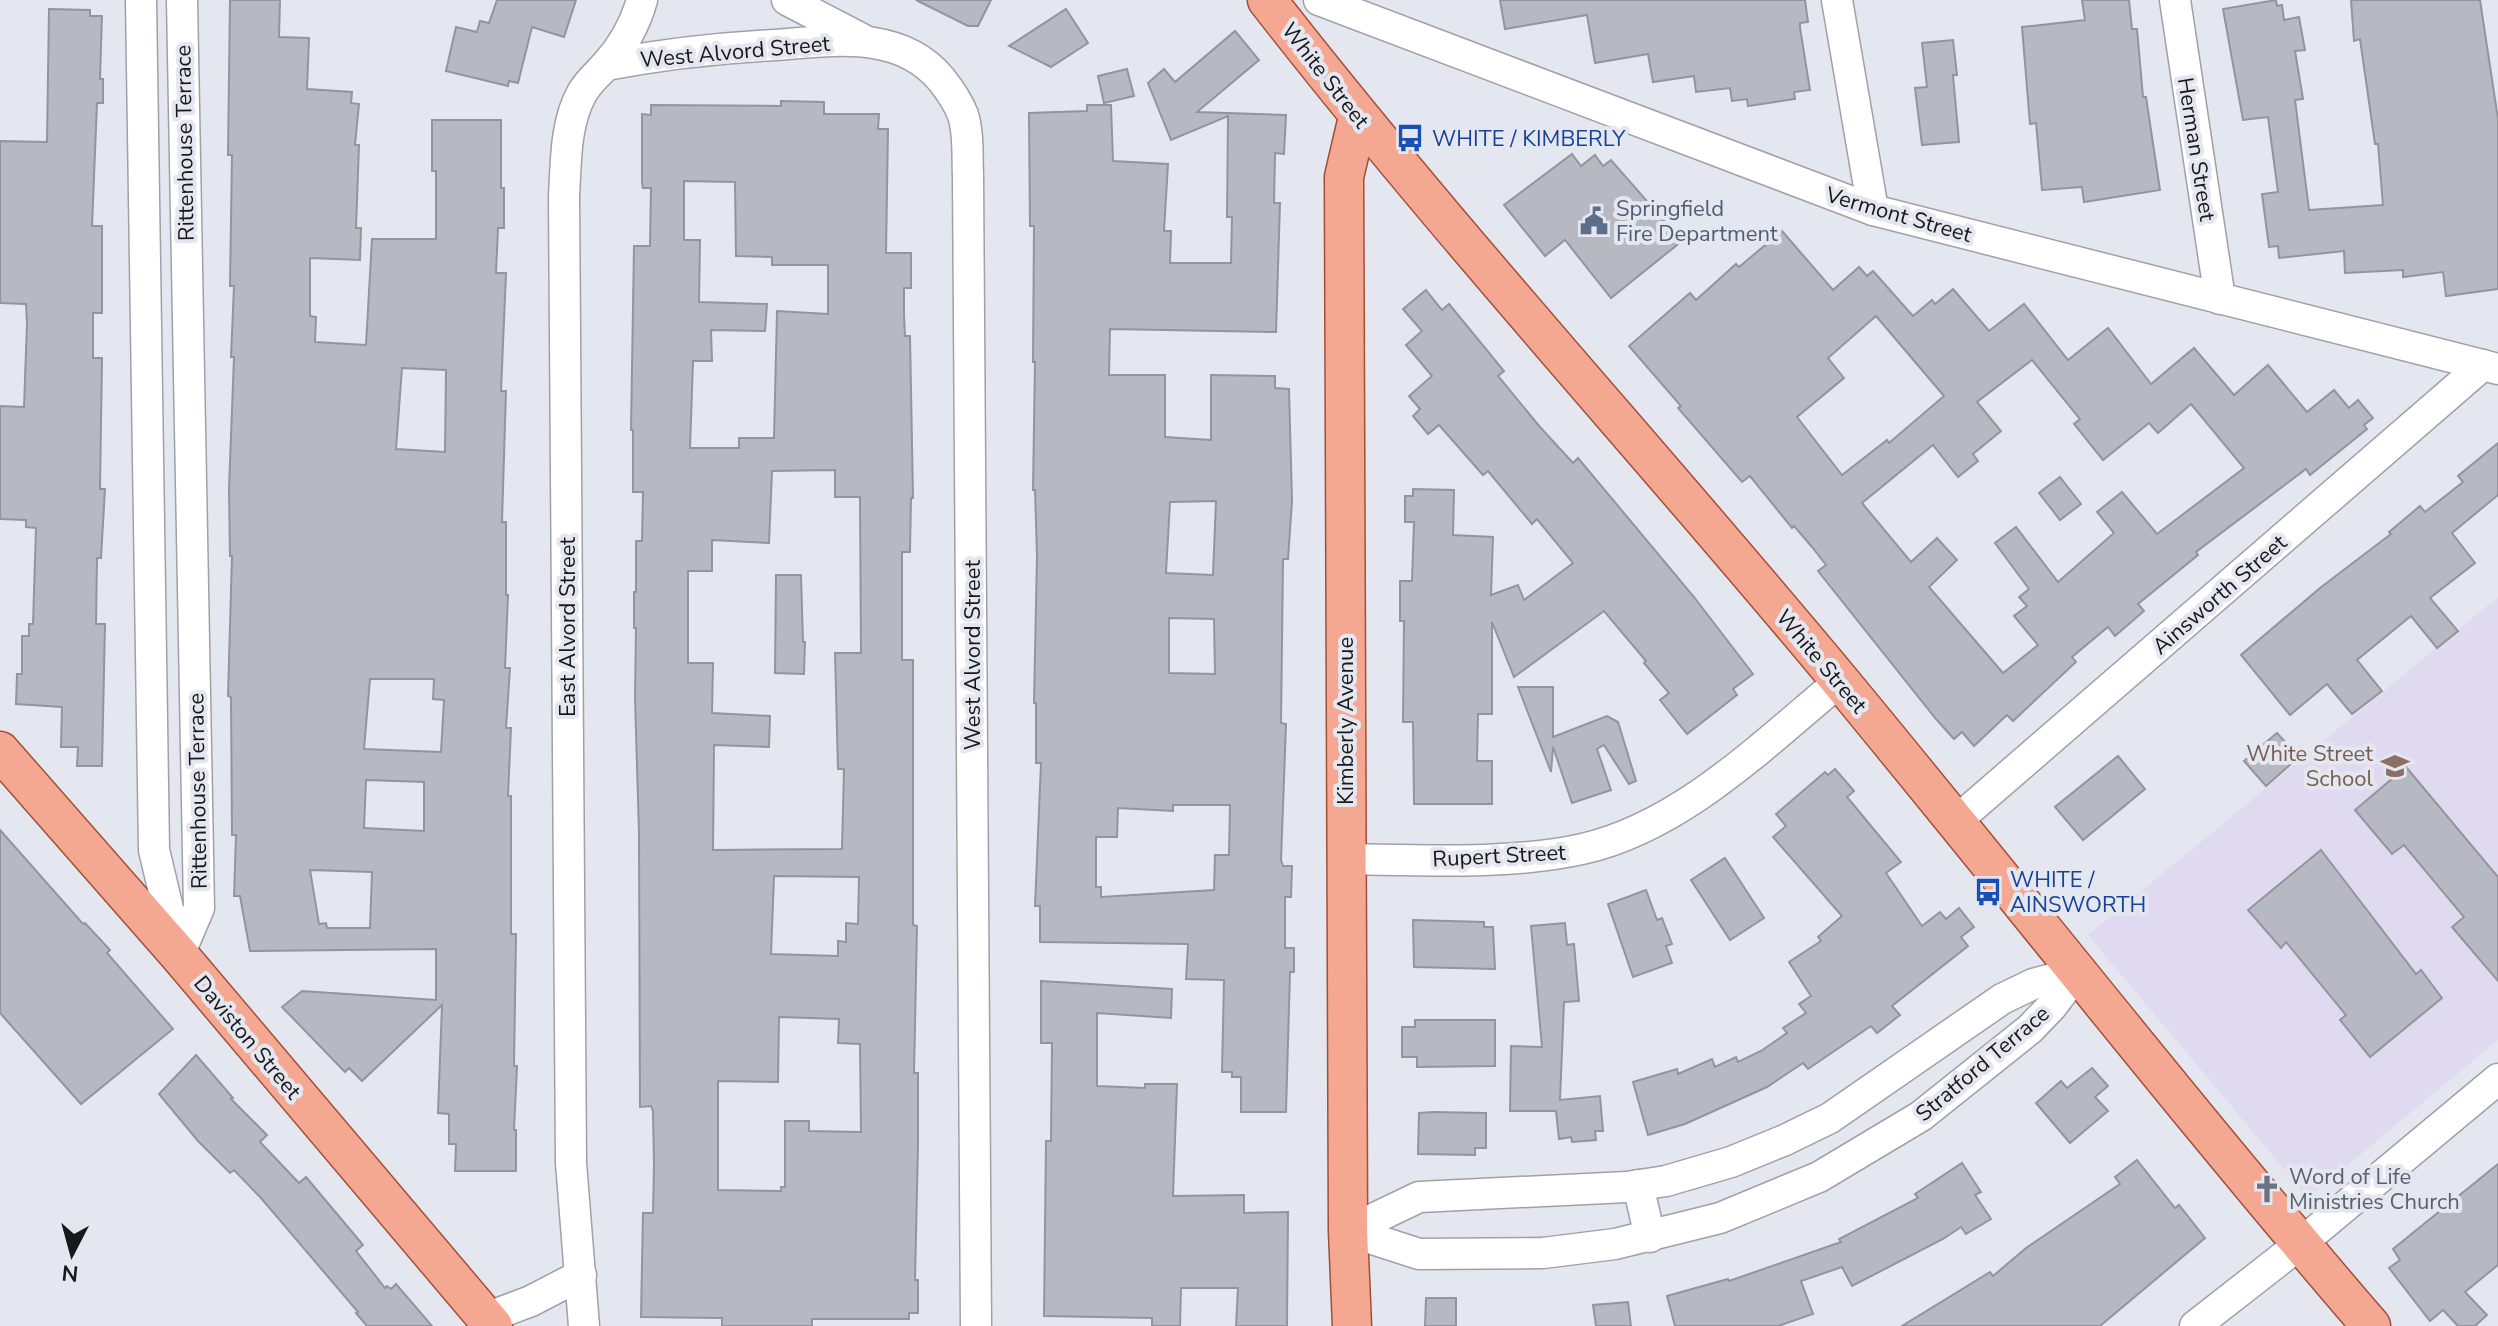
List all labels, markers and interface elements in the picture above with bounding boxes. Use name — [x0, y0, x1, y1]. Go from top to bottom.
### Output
street label: White Street — [1274, 16, 1376, 135]
street label: West Alvord Street — [639, 29, 832, 75]
street label: Rittenhouse Terrace — [168, 45, 202, 241]
street label: Herman Street — [2170, 75, 2222, 223]
bus stop icon: WHITE / KIMBERLY — [1395, 123, 1425, 153]
place label: WHITE / KIMBERLY — [1432, 124, 1626, 154]
street label: Vermont Street — [1821, 180, 1975, 250]
place label: Springfield Fire Department — [1616, 194, 1778, 249]
public building icon: Springfield Fire Department — [1579, 206, 1609, 236]
street label: Ainsworth Street — [2146, 528, 2293, 661]
street label: East Alvord Street — [553, 537, 583, 717]
street label: West Alvord Street — [958, 560, 988, 750]
street label: White Street — [1769, 603, 1874, 720]
street label: Kimberly Avenue — [1331, 637, 1361, 805]
street label: Rittenhouse Terrace — [181, 693, 215, 889]
place label: White Street School — [2246, 739, 2373, 794]
school or university icon: White Street School — [2380, 751, 2410, 781]
street label: Rupert Street — [1432, 838, 1567, 874]
place label: WHITE / AINSWORTH — [2010, 865, 2146, 920]
bus stop icon: WHITE / AINSWORTH — [1973, 877, 2003, 907]
street label: Daviston Street — [187, 969, 308, 1106]
street label: Stratford Terrace — [1909, 999, 2056, 1129]
place label: Word of Life Ministries Church — [2289, 1162, 2460, 1217]
church icon: Word of Life Ministries Church — [2252, 1174, 2282, 1204]
north arrow — [32, 1214, 112, 1294]
text: N — [60, 1257, 80, 1289]

